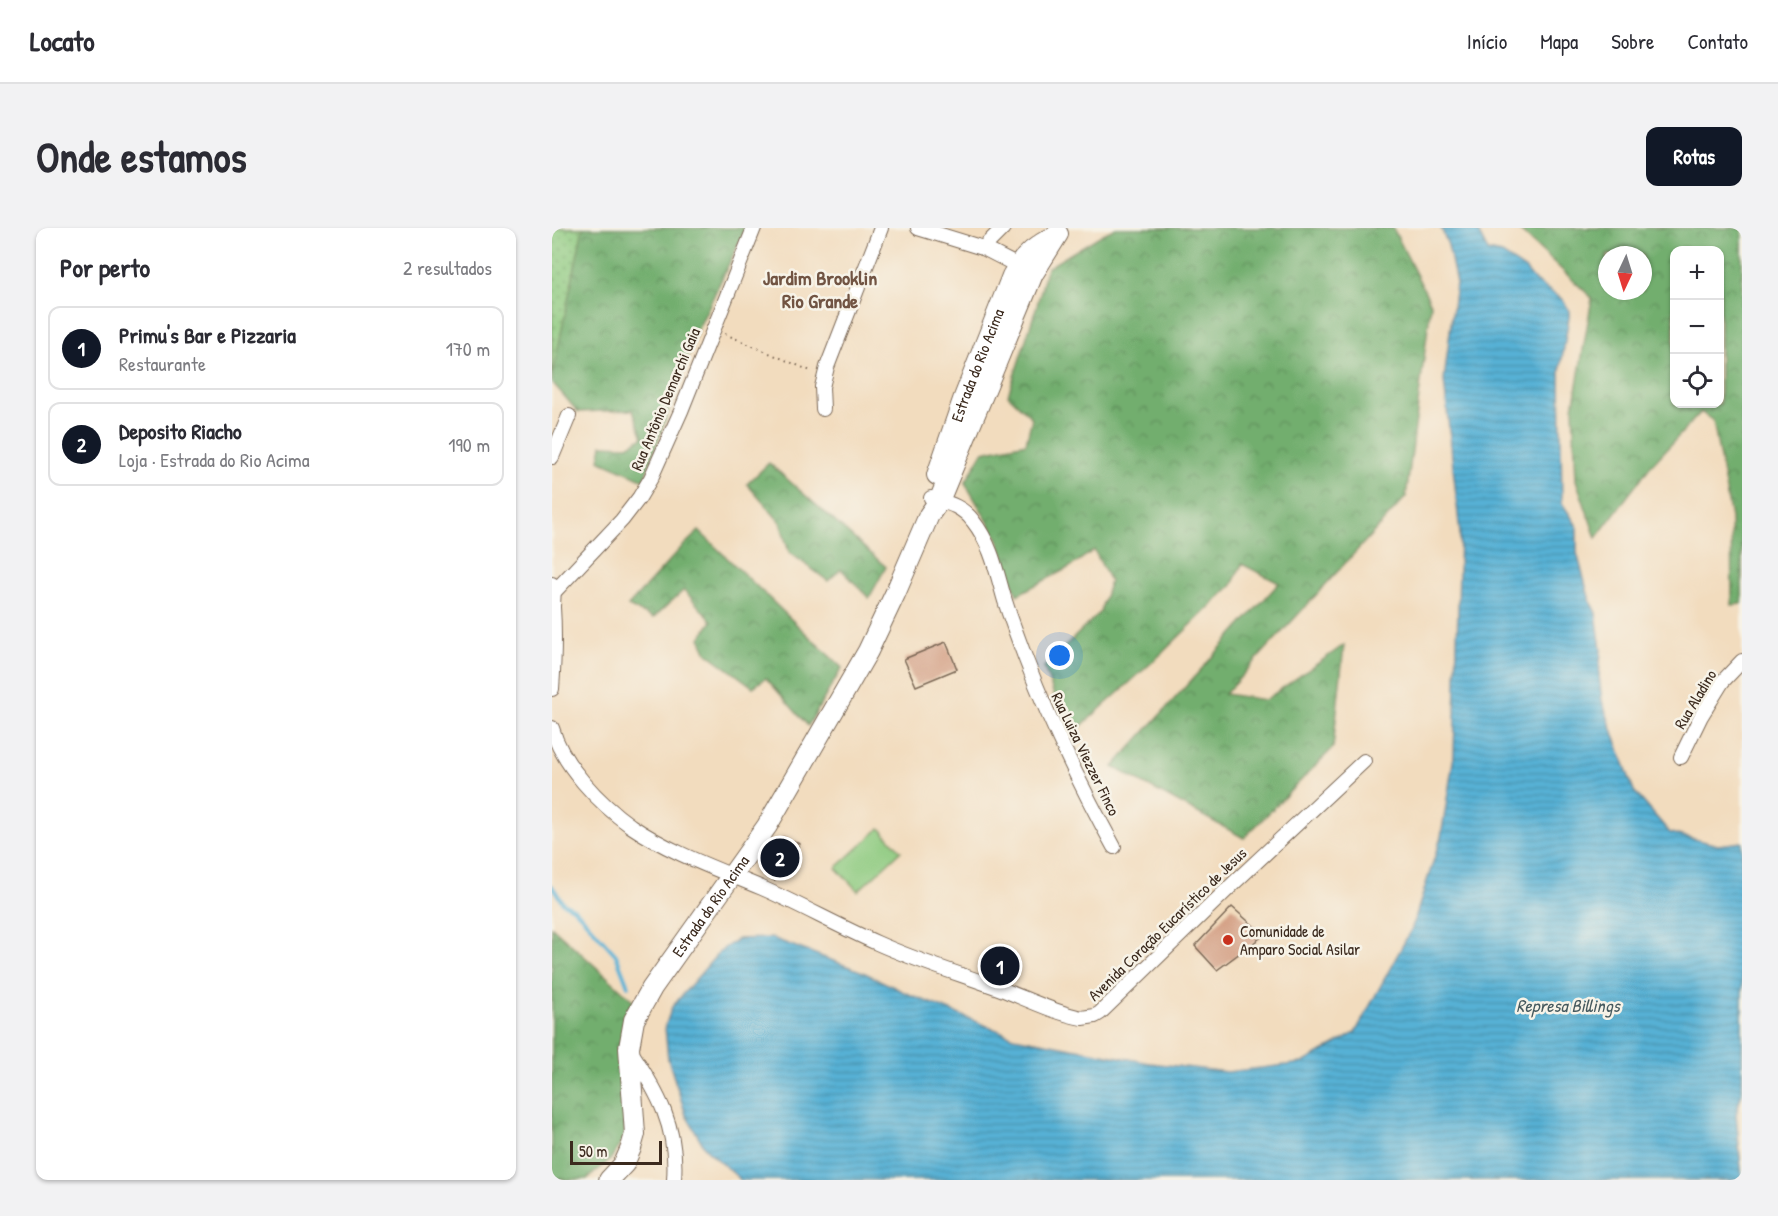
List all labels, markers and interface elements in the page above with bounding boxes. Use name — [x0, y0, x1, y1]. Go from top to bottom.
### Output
text: Locato — [30, 22, 94, 60]
text: Início — [1467, 27, 1507, 56]
text: Mapa — [1540, 27, 1578, 56]
text: Sobre — [1611, 27, 1654, 56]
text: Contato — [1687, 27, 1748, 56]
button: Rotas — [1646, 127, 1742, 186]
text: Onde estamos — [36, 128, 247, 185]
north arrow — [1598, 246, 1652, 300]
map controls — [1670, 246, 1724, 408]
button: + — [1670, 246, 1724, 300]
text: Por perto — [60, 250, 150, 285]
text: 2 resultados — [403, 254, 492, 281]
district label: Jardim Brooklin Rio Grande — [763, 264, 877, 314]
button: − — [1670, 300, 1724, 354]
street label: Estrada do Rio Acima — [945, 305, 1009, 425]
text: Primu's Bar e Pizzaria — [119, 320, 296, 350]
street label: Rua Antônio Demarchi Gaia — [625, 324, 705, 474]
text: 1 — [78, 335, 85, 362]
text: 170 m — [446, 335, 490, 362]
text: Restaurante — [119, 350, 206, 377]
button: locate — [1670, 354, 1724, 408]
text: Deposito Riacho — [119, 416, 242, 446]
text: 2 — [77, 431, 86, 458]
text: 190 m — [448, 431, 490, 458]
text: Loja · Estrada do Rio Acima — [119, 446, 310, 473]
your location — [1045, 641, 1074, 670]
street label: Rua Aladino — [1669, 665, 1722, 733]
street label: Rua Luiza Viezzer Finco — [1047, 689, 1126, 820]
pin: 2 — [760, 836, 800, 880]
street label: Avenida Coração Eucarístico de Jesus — [1083, 842, 1251, 1006]
street label: Estrada do Rio Acima — [667, 851, 754, 961]
place label: Comunidade de Amparo Social Asilar — [1240, 920, 1360, 960]
marker: Comunidade de Amparo Social Asilar — [1221, 933, 1235, 947]
pin: 1 — [980, 944, 1020, 988]
water label: Represa Billings — [1516, 993, 1622, 1018]
scale bar — [570, 1138, 662, 1166]
text: 50 m — [579, 1140, 608, 1162]

